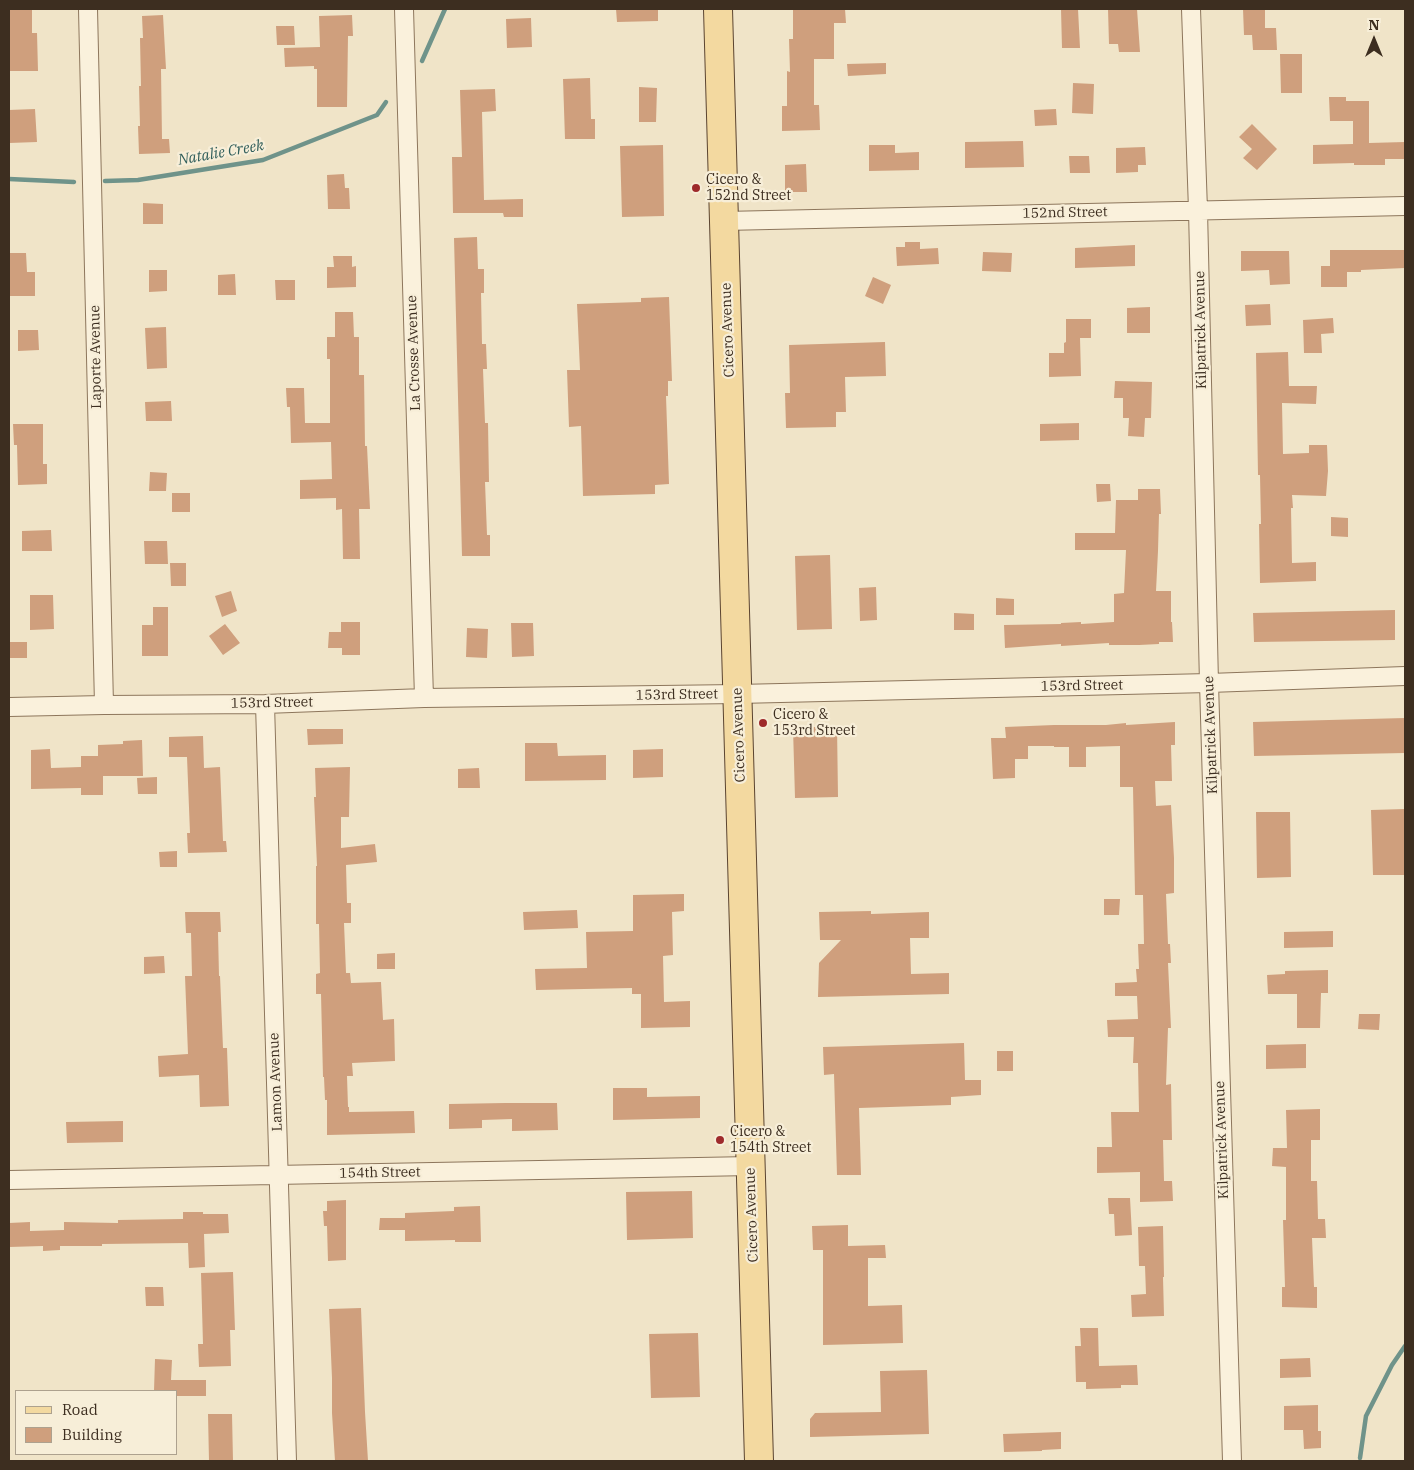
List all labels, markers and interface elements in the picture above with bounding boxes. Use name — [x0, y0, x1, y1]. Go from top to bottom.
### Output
north arrow — [1349, 15, 1399, 65]
text: N — [1368, 16, 1380, 34]
water label: Natalie Creek — [177, 137, 265, 169]
place label: Cicero & 152nd Street — [706, 172, 791, 204]
marker: Cicero & 152nd Street — [690, 182, 702, 194]
street label: 152nd Street — [1022, 204, 1108, 222]
street label: Kilpatrick Avenue — [1192, 271, 1210, 389]
street label: Cicero Avenue — [718, 282, 738, 378]
street label: La Crosse Avenue — [404, 295, 424, 411]
street label: Laporte Avenue — [87, 305, 105, 409]
street label: Kilpatrick Avenue — [1201, 676, 1221, 794]
street label: 153rd Street — [1041, 677, 1123, 695]
street label: 153rd Street — [636, 686, 718, 704]
street label: Cicero Avenue — [729, 687, 749, 783]
street label: 153rd Street — [231, 694, 313, 712]
place label: Cicero & 153rd Street — [773, 707, 855, 740]
marker: Cicero & 153rd Street — [757, 717, 769, 729]
street label: Lamon Avenue — [266, 1032, 286, 1132]
street label: Kilpatrick Avenue — [1212, 1081, 1232, 1199]
place label: Cicero & 154th Street — [730, 1124, 811, 1156]
marker: Cicero & 154th Street — [714, 1134, 726, 1146]
street label: 154th Street — [339, 1164, 421, 1182]
street label: Cicero Avenue — [742, 1167, 762, 1263]
legend — [15, 1390, 178, 1455]
text: Road — [62, 1400, 98, 1419]
text: Building — [62, 1425, 122, 1444]

